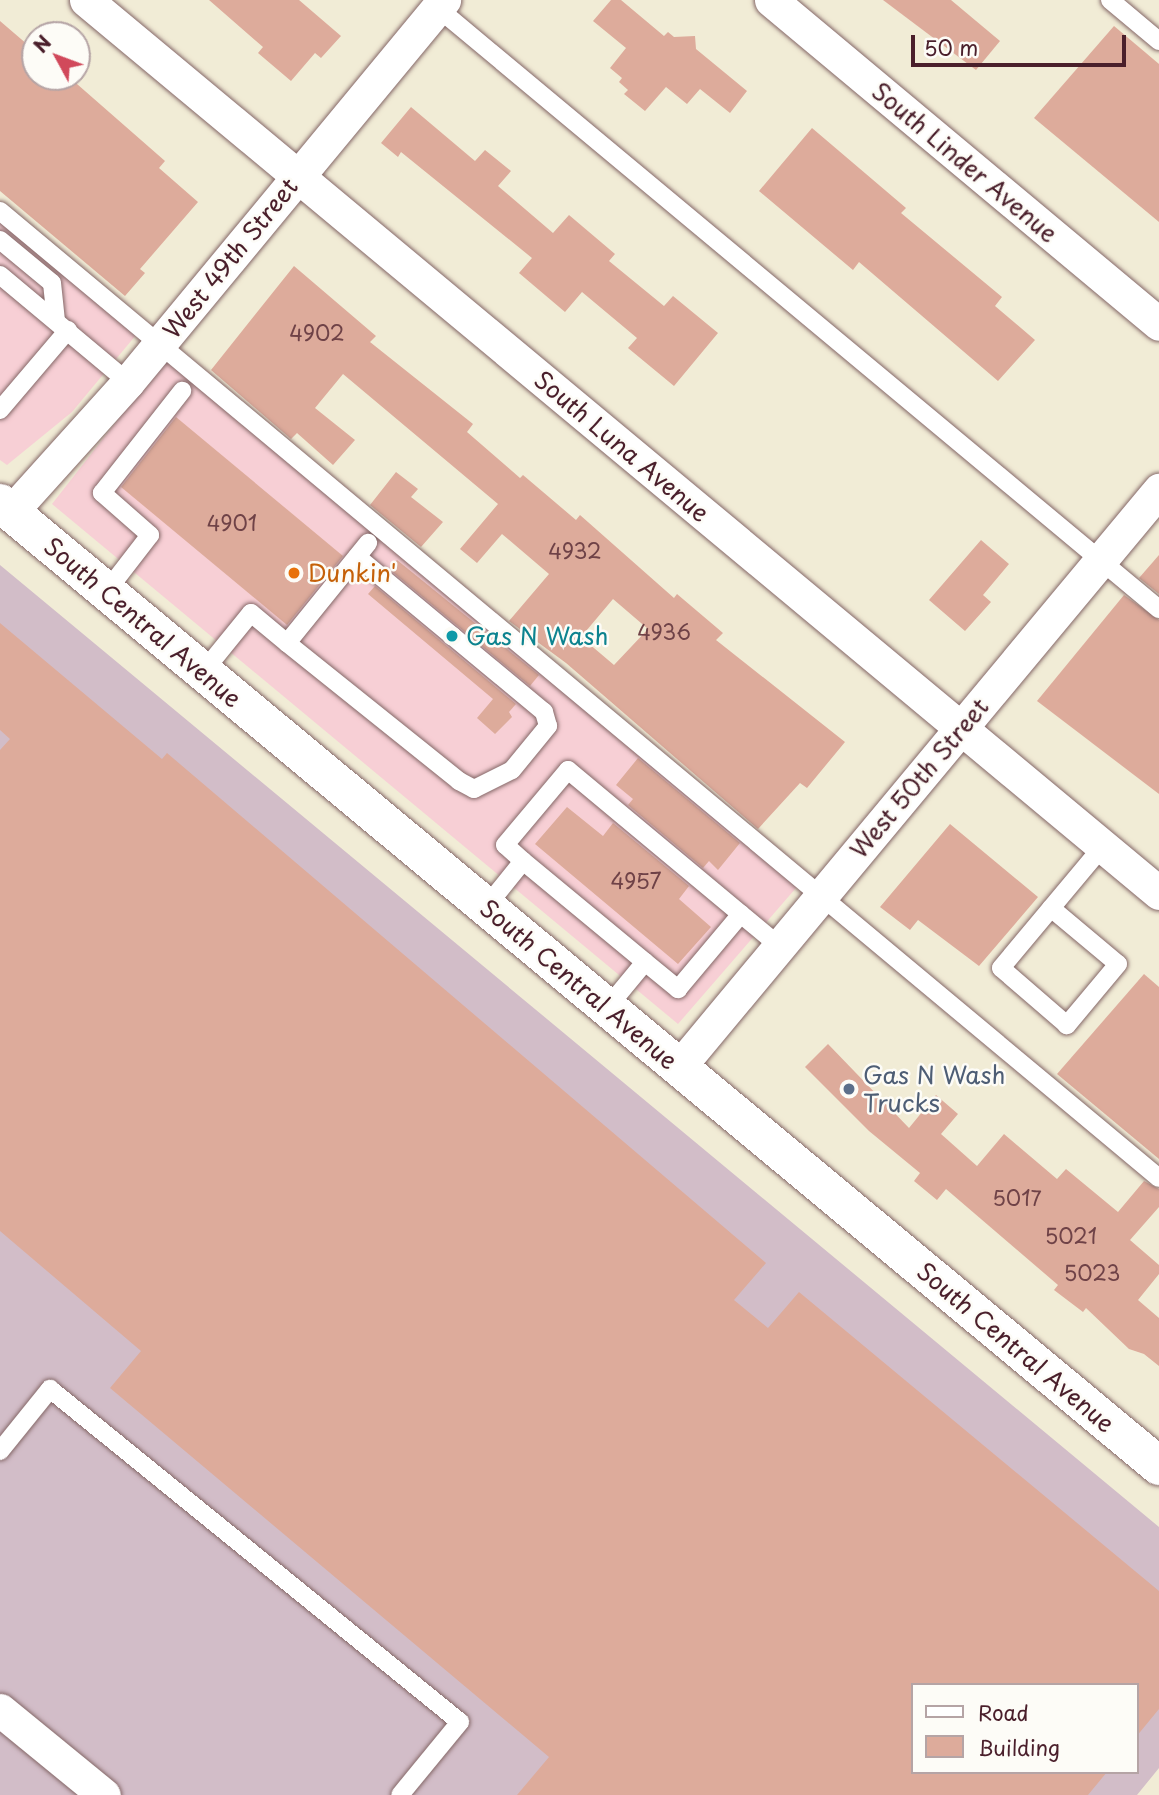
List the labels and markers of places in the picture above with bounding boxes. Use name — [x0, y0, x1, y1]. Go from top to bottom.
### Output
place label: Dunkin' — [308, 559, 396, 587]
marker: Dunkin' — [286, 565, 302, 581]
place label: Gas N Wash — [466, 622, 609, 650]
marker: Gas N Wash — [444, 628, 460, 644]
place label: Gas N Wash Trucks — [863, 1061, 1006, 1117]
marker: Gas N Wash Trucks — [841, 1081, 857, 1097]

